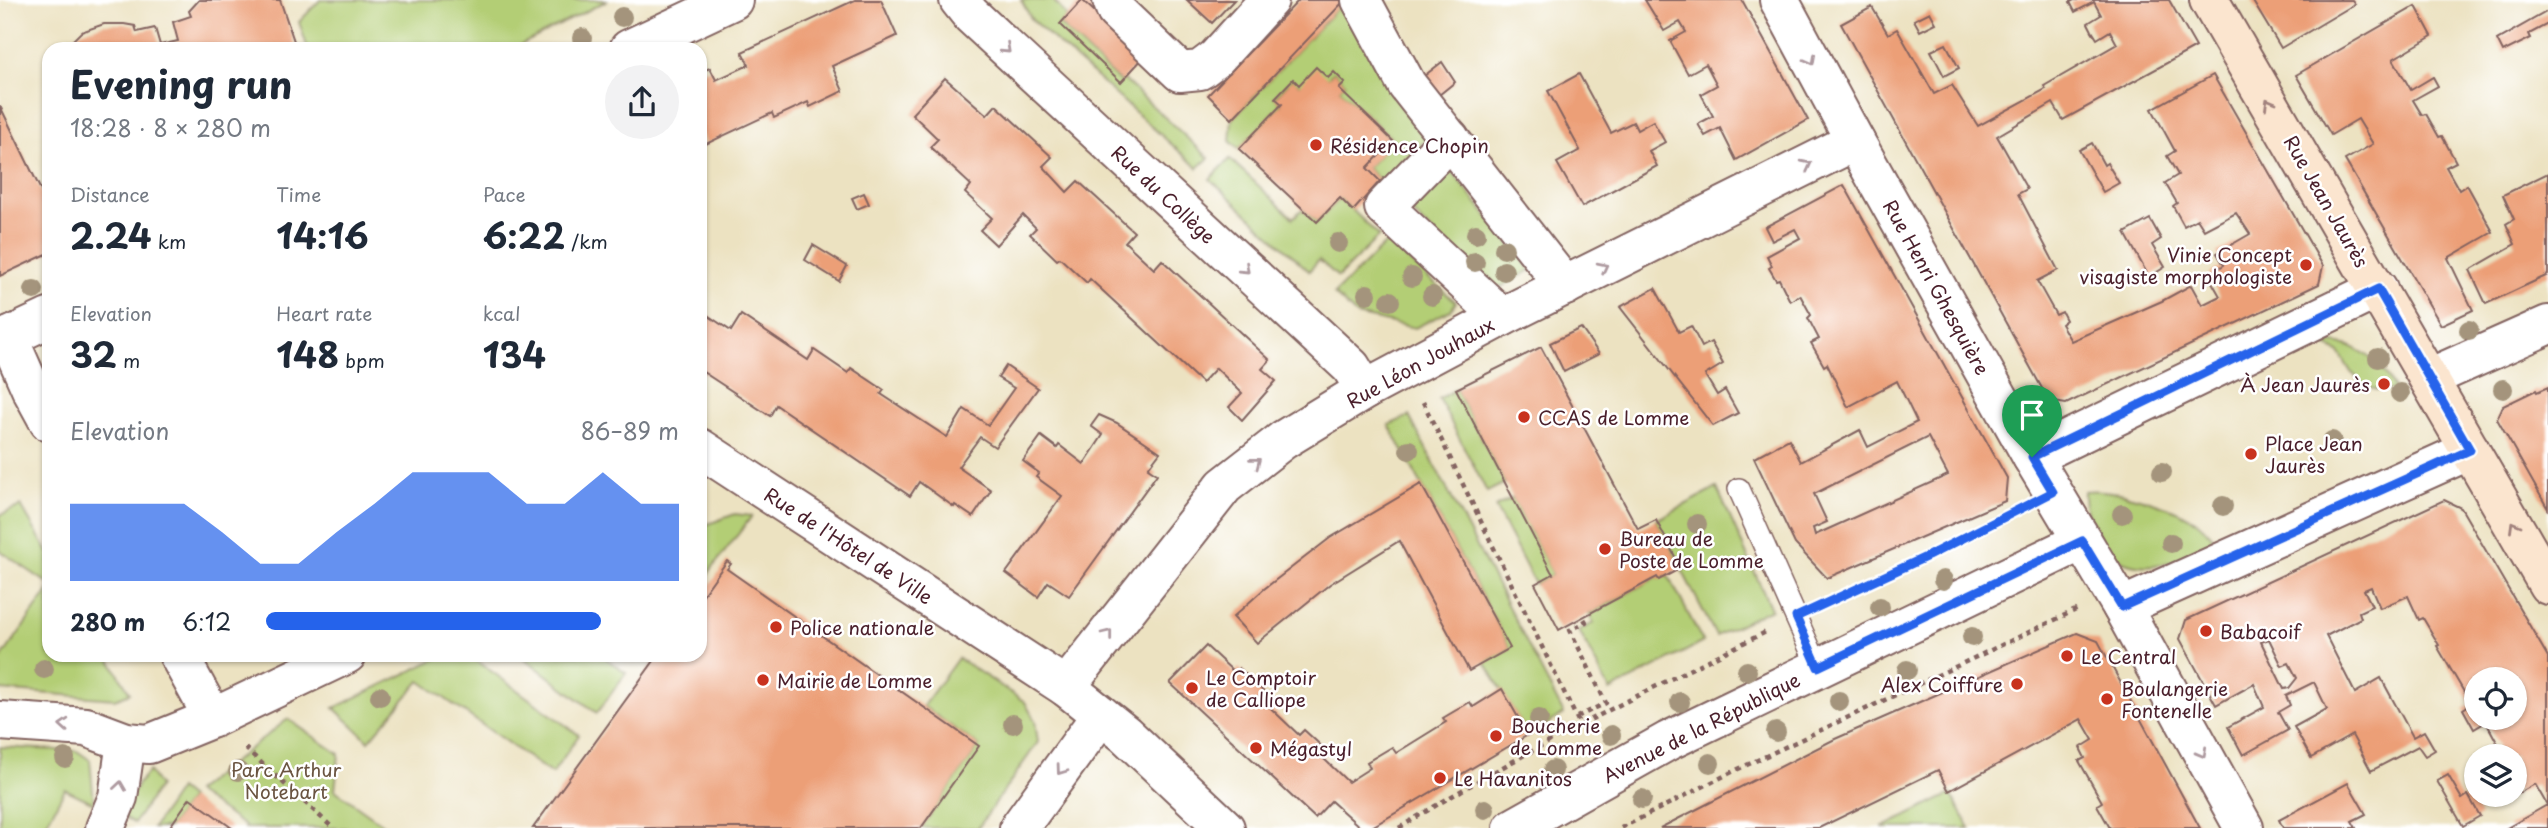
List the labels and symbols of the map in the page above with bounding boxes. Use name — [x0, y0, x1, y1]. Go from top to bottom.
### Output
one-way arrow — [998, 40, 1011, 53]
one-way arrow — [1803, 53, 1816, 65]
one-way arrow — [2265, 98, 2278, 111]
street label: Rue Jean Jaurès — [2278, 130, 2376, 272]
place label: Résidence Chopin — [1330, 131, 1489, 159]
marker: Résidence Chopin — [1308, 137, 1324, 153]
street label: Rue du Collège — [1106, 138, 1222, 250]
one-way arrow — [1800, 160, 1812, 174]
street label: Rue Henri Ghesquière — [1877, 194, 1997, 380]
place label: Vinie Concept visagiste morphologiste — [2079, 240, 2292, 290]
marker: Vinie Concept visagiste morphologiste — [2298, 257, 2314, 273]
one-way arrow — [1237, 261, 1250, 274]
one-way arrow — [1596, 261, 1608, 275]
street label: Rue Léon Jouhaux — [1341, 310, 1499, 414]
place label: À Jean Jaurès — [2240, 370, 2370, 398]
marker: À Jean Jaurès — [2376, 376, 2392, 392]
pin — [2002, 385, 2062, 457]
place label: CCAS de Lomme — [1538, 403, 1689, 431]
marker: CCAS de Lomme — [1516, 409, 1532, 425]
place label: Place Jean Jaurès — [2265, 429, 2363, 479]
marker: Place Jean Jaurès — [2243, 446, 2259, 462]
one-way arrow — [1248, 457, 1260, 470]
street label: Rue de l'Hôtel de Ville — [759, 480, 939, 610]
one-way arrow — [2509, 520, 2522, 533]
place label: Bureau de Poste de Lomme — [1619, 524, 1764, 574]
marker: Bureau de Poste de Lomme — [1597, 541, 1613, 557]
place label: Police nationale — [790, 613, 934, 641]
place label: Babacoif — [2220, 617, 2302, 645]
marker: Police nationale — [768, 619, 784, 635]
marker: Babacoif — [2198, 623, 2214, 639]
one-way arrow — [1100, 629, 1113, 641]
place label: Le Central — [2081, 642, 2176, 670]
marker: Le Central — [2059, 648, 2075, 664]
place label: Le Comptoir de Calliope — [1206, 663, 1316, 713]
street label: Avenue de la République — [1597, 665, 1805, 789]
place label: Mairie de Lomme — [777, 666, 932, 694]
place label: Alex Coiffure — [1881, 670, 2003, 698]
marker: Mairie de Lomme — [755, 672, 771, 688]
place label: Boulangerie Fontenelle — [2121, 674, 2228, 724]
marker: Alex Coiffure — [2009, 676, 2025, 692]
marker: Le Comptoir de Calliope — [1184, 680, 1200, 696]
marker: Boulangerie Fontenelle — [2099, 691, 2115, 707]
place label: Boucherie de Lomme — [1510, 711, 1602, 761]
one-way arrow — [59, 718, 70, 733]
marker: Boucherie de Lomme — [1488, 728, 1504, 744]
place label: Mégastyl — [1270, 734, 1352, 762]
marker: Mégastyl — [1248, 740, 1264, 756]
one-way arrow — [2194, 746, 2207, 758]
park label: Parc Arthur Notebart — [231, 755, 341, 805]
one-way arrow — [1057, 762, 1069, 775]
place label: Le Havanitos — [1454, 764, 1572, 792]
marker: Le Havanitos — [1432, 770, 1448, 786]
one-way arrow — [112, 780, 127, 792]

